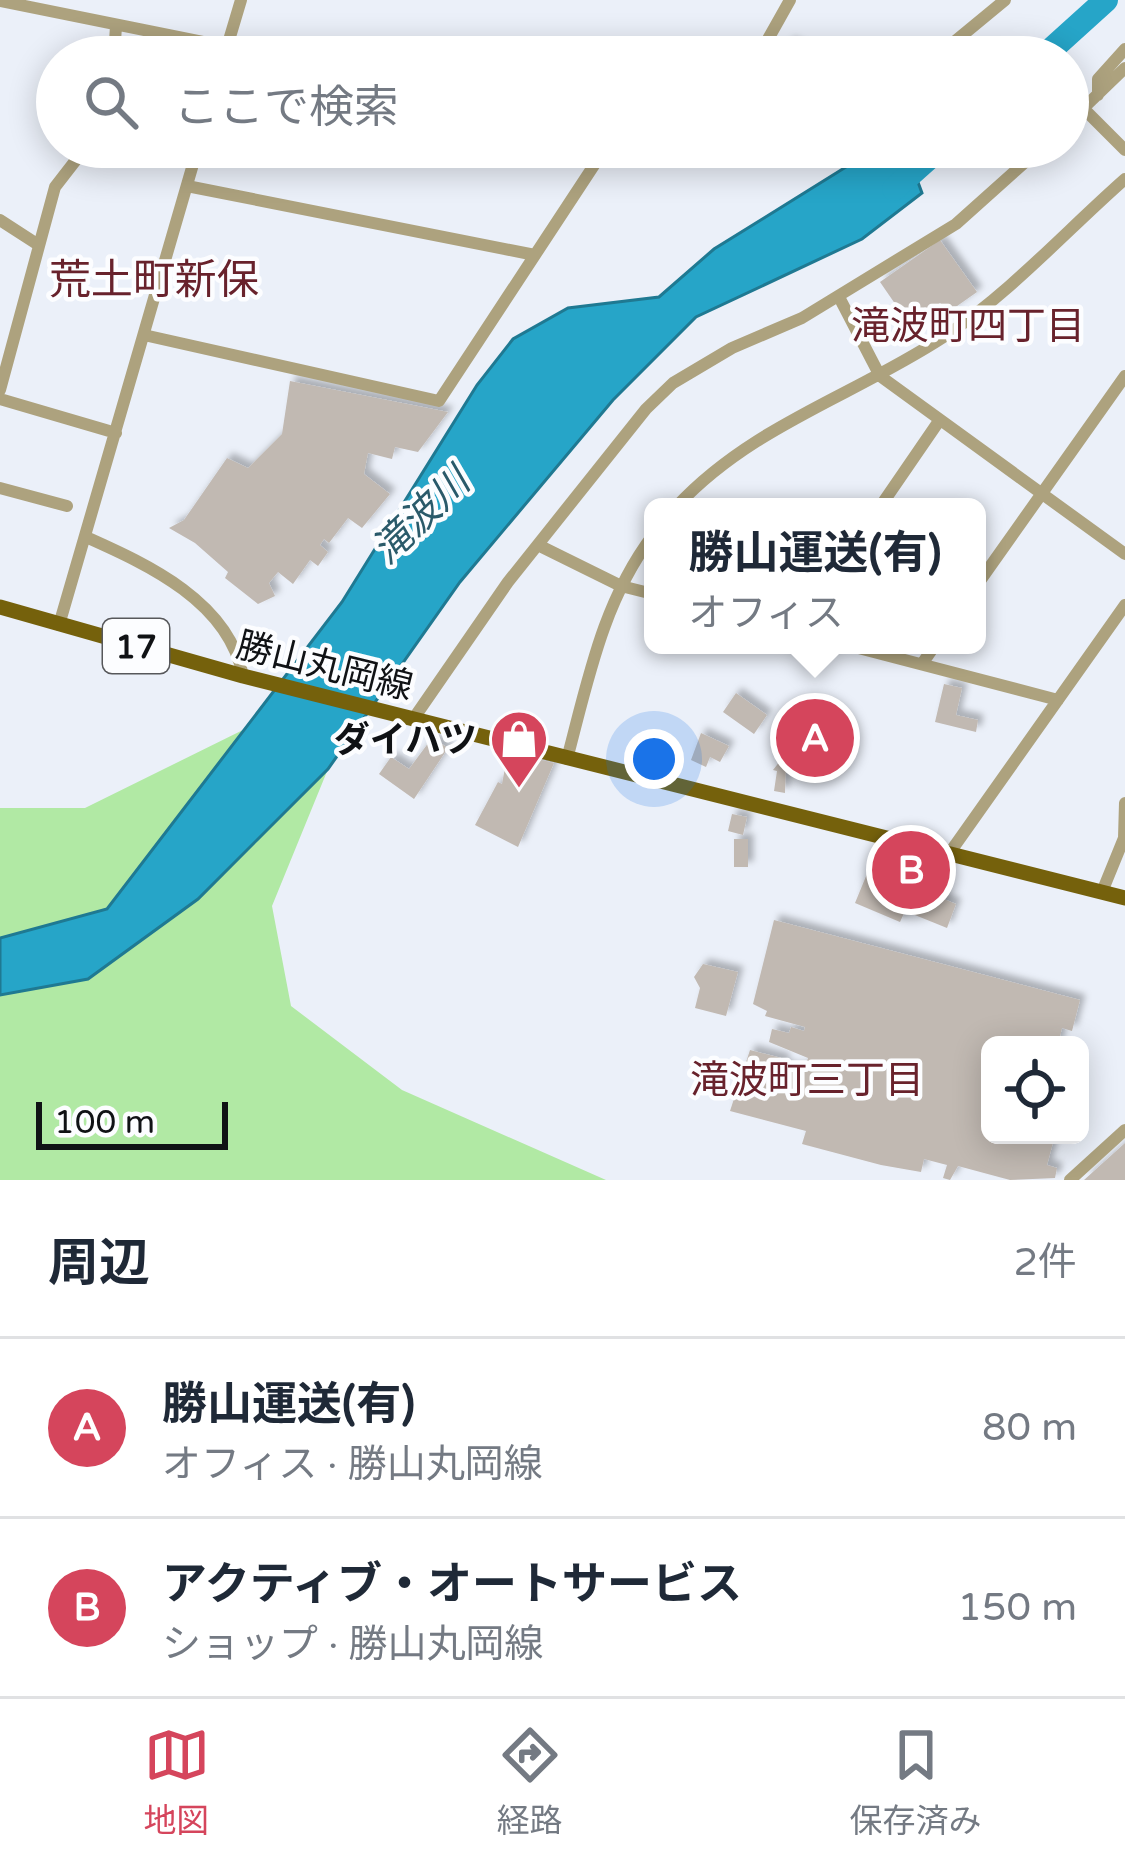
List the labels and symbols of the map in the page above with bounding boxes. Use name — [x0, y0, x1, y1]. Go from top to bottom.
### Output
district label: 荒土町新保 — [49, 255, 259, 306]
district label: 滝波町四丁目 — [851, 303, 1085, 350]
water label: 滝波川 — [363, 456, 482, 574]
road number: 17 — [103, 619, 169, 673]
street label: 勝山丸岡線 — [232, 624, 417, 709]
pin: A — [776, 693, 854, 783]
shop icon: ダイハツ — [488, 708, 550, 790]
place label: ダイハツ — [334, 719, 477, 762]
your location — [624, 729, 684, 789]
pin: B — [872, 825, 950, 915]
district label: 滝波町三丁目 — [690, 1057, 924, 1104]
scale bar — [36, 1096, 228, 1149]

